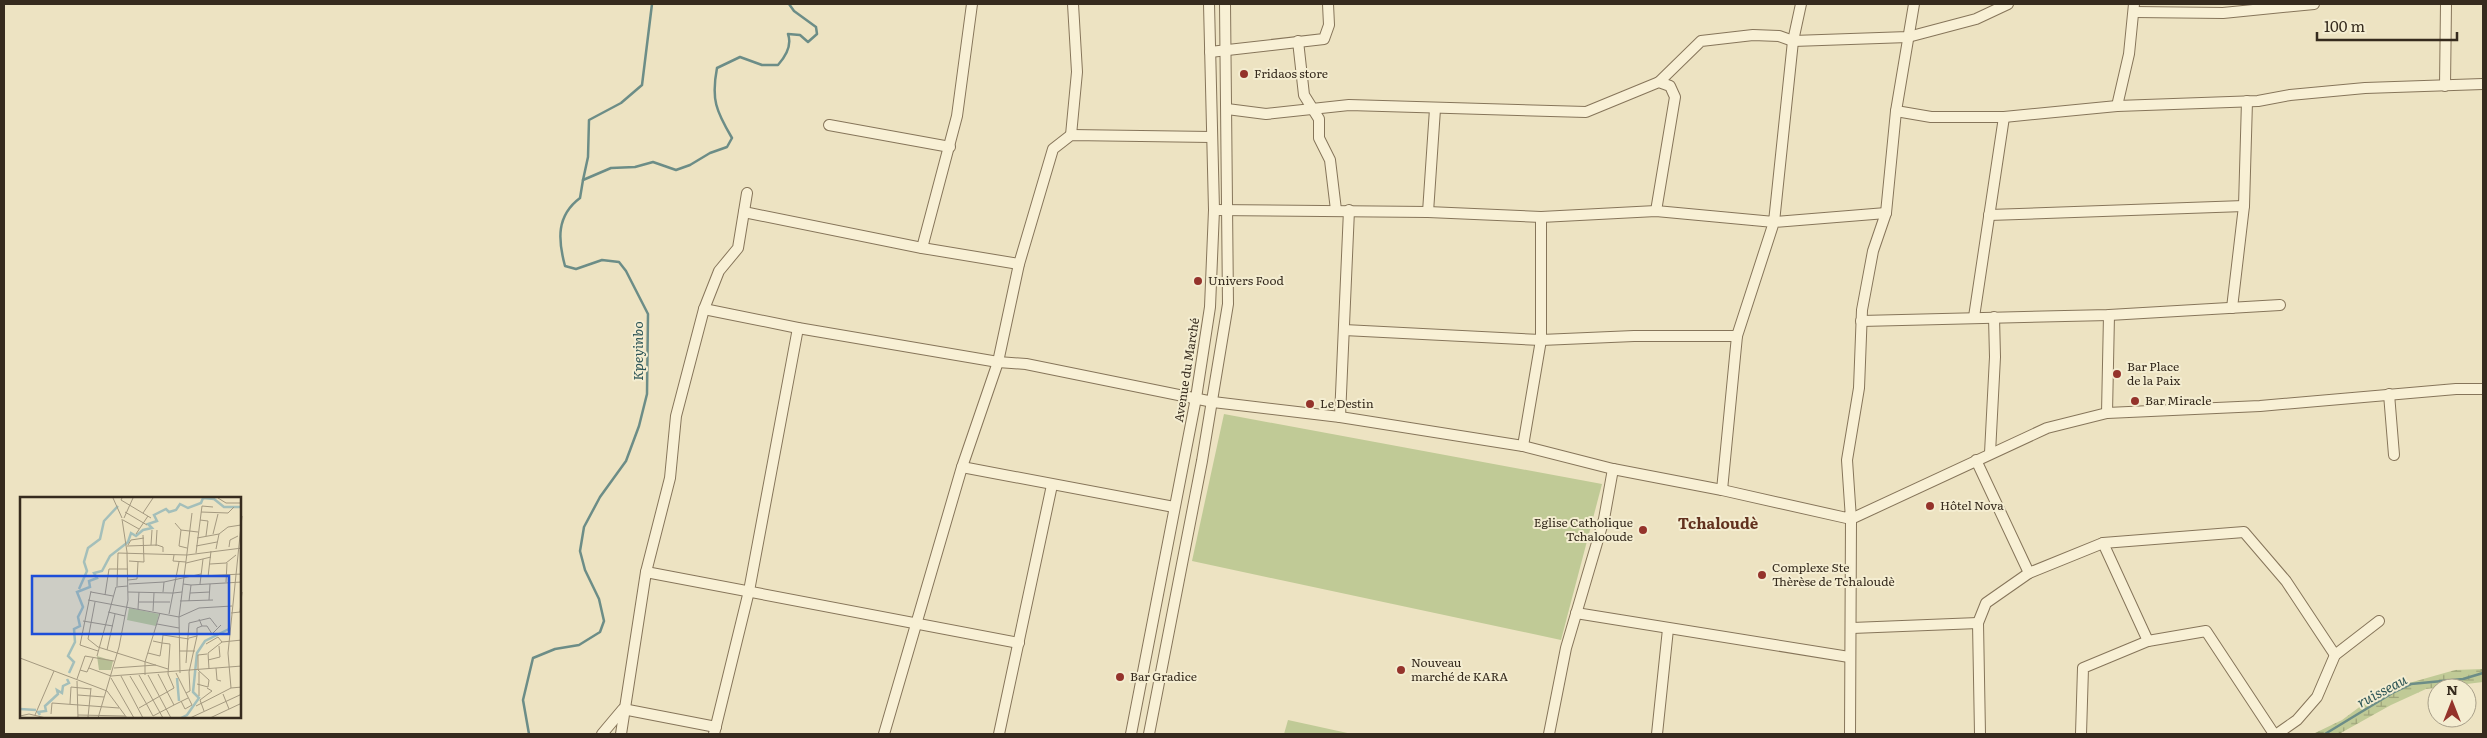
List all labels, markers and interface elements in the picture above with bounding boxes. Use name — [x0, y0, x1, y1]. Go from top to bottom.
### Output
scale bar — [2317, 10, 2457, 42]
text: 100 m — [2324, 14, 2365, 37]
place label: Fridaos store — [1254, 64, 1328, 82]
marker: Fridaos store — [1238, 68, 1250, 80]
place label: Univers Food — [1208, 271, 1284, 289]
marker: Univers Food — [1192, 275, 1204, 287]
street label: Avenue du Marché — [1169, 316, 1203, 423]
water label: Kpeyinbo — [627, 321, 647, 381]
place label: Bar Place de la Paix — [2127, 357, 2180, 389]
marker: Bar Place de la Paix — [2111, 368, 2123, 380]
place label: Bar Miracle — [2145, 391, 2211, 409]
place label: Le Destin — [1320, 394, 1374, 412]
marker: Bar Miracle — [2129, 395, 2141, 407]
marker: Le Destin — [1304, 398, 1316, 410]
place label: Hôtel Nova — [1940, 496, 2004, 514]
inset map — [20, 497, 241, 718]
marker: Hôtel Nova — [1924, 500, 1936, 512]
district label: Tchaloudè — [1678, 511, 1759, 534]
place label: Eglise Catholique Tchalooude — [1534, 513, 1633, 545]
marker: Eglise Catholique Tchalooude — [1637, 524, 1649, 536]
place label: Complexe Ste Thèrèse de Tchaloudè — [1772, 558, 1895, 590]
marker: Complexe Ste Thèrèse de Tchaloudè — [1756, 569, 1768, 581]
place label: Nouveau marché de KARA — [1411, 653, 1508, 685]
marker: Nouveau marché de KARA — [1395, 664, 1407, 676]
place label: Bar Gradice — [1130, 667, 1197, 685]
water label: ruisseau — [2353, 668, 2411, 712]
marker: Bar Gradice — [1114, 671, 1126, 683]
north arrow — [2427, 678, 2477, 728]
text: N — [2446, 679, 2458, 699]

